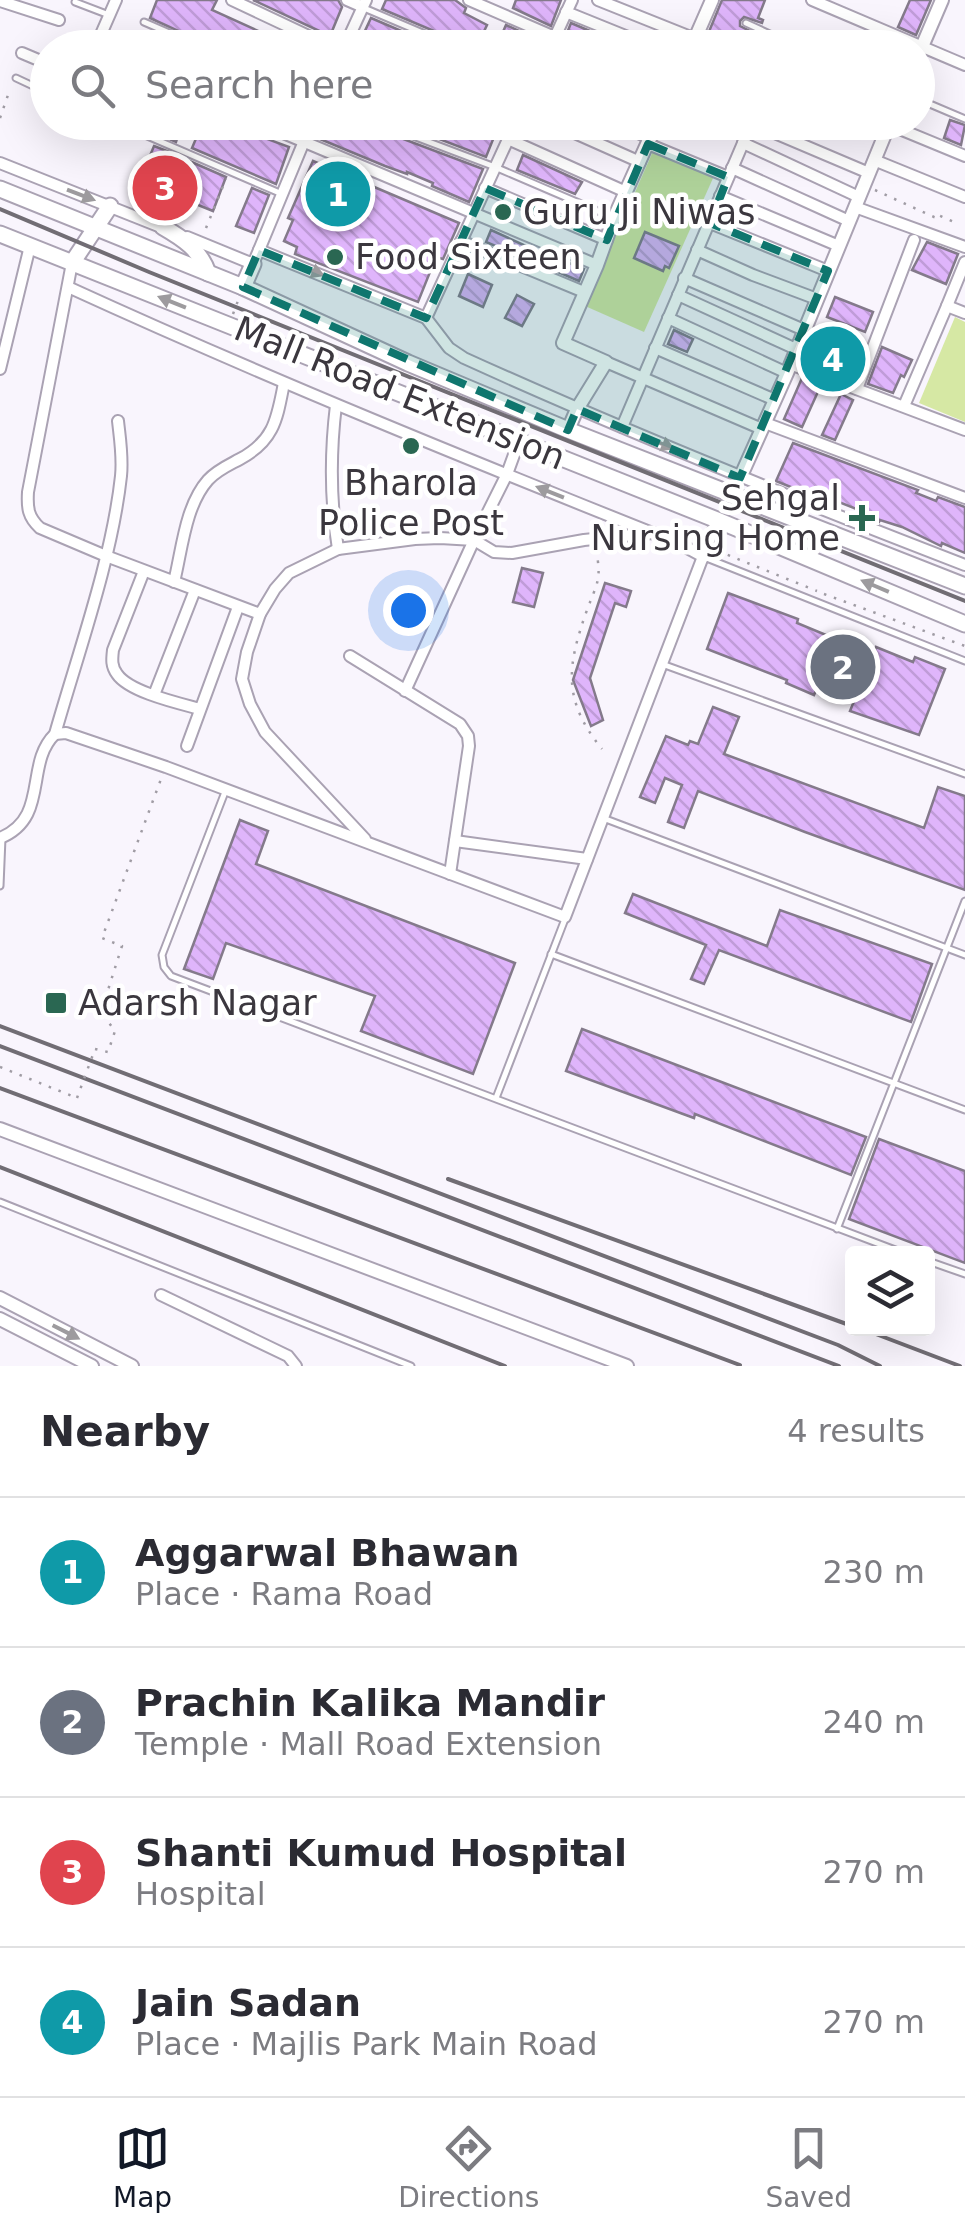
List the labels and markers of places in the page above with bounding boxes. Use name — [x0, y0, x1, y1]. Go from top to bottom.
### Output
pin: 3 — [132, 150, 198, 226]
pin: 1 — [306, 156, 370, 232]
place label: Guru Ji Niwas — [523, 192, 755, 232]
marker: Guru Ji Niwas — [492, 201, 514, 223]
place label: Food Sixteen — [355, 237, 582, 277]
marker: Food Sixteen — [324, 246, 346, 268]
pin: 4 — [800, 322, 866, 396]
marker: Bharola Police Post — [400, 435, 422, 457]
place label: Bharola Police Post — [318, 463, 504, 543]
place label: Sehgal Nursing Home — [590, 478, 840, 558]
marker: Sehgal Nursing Home — [849, 505, 875, 531]
pin: 2 — [810, 630, 876, 704]
place label: Adarsh Nagar — [78, 983, 317, 1023]
marker: Adarsh Nagar — [43, 990, 69, 1016]

